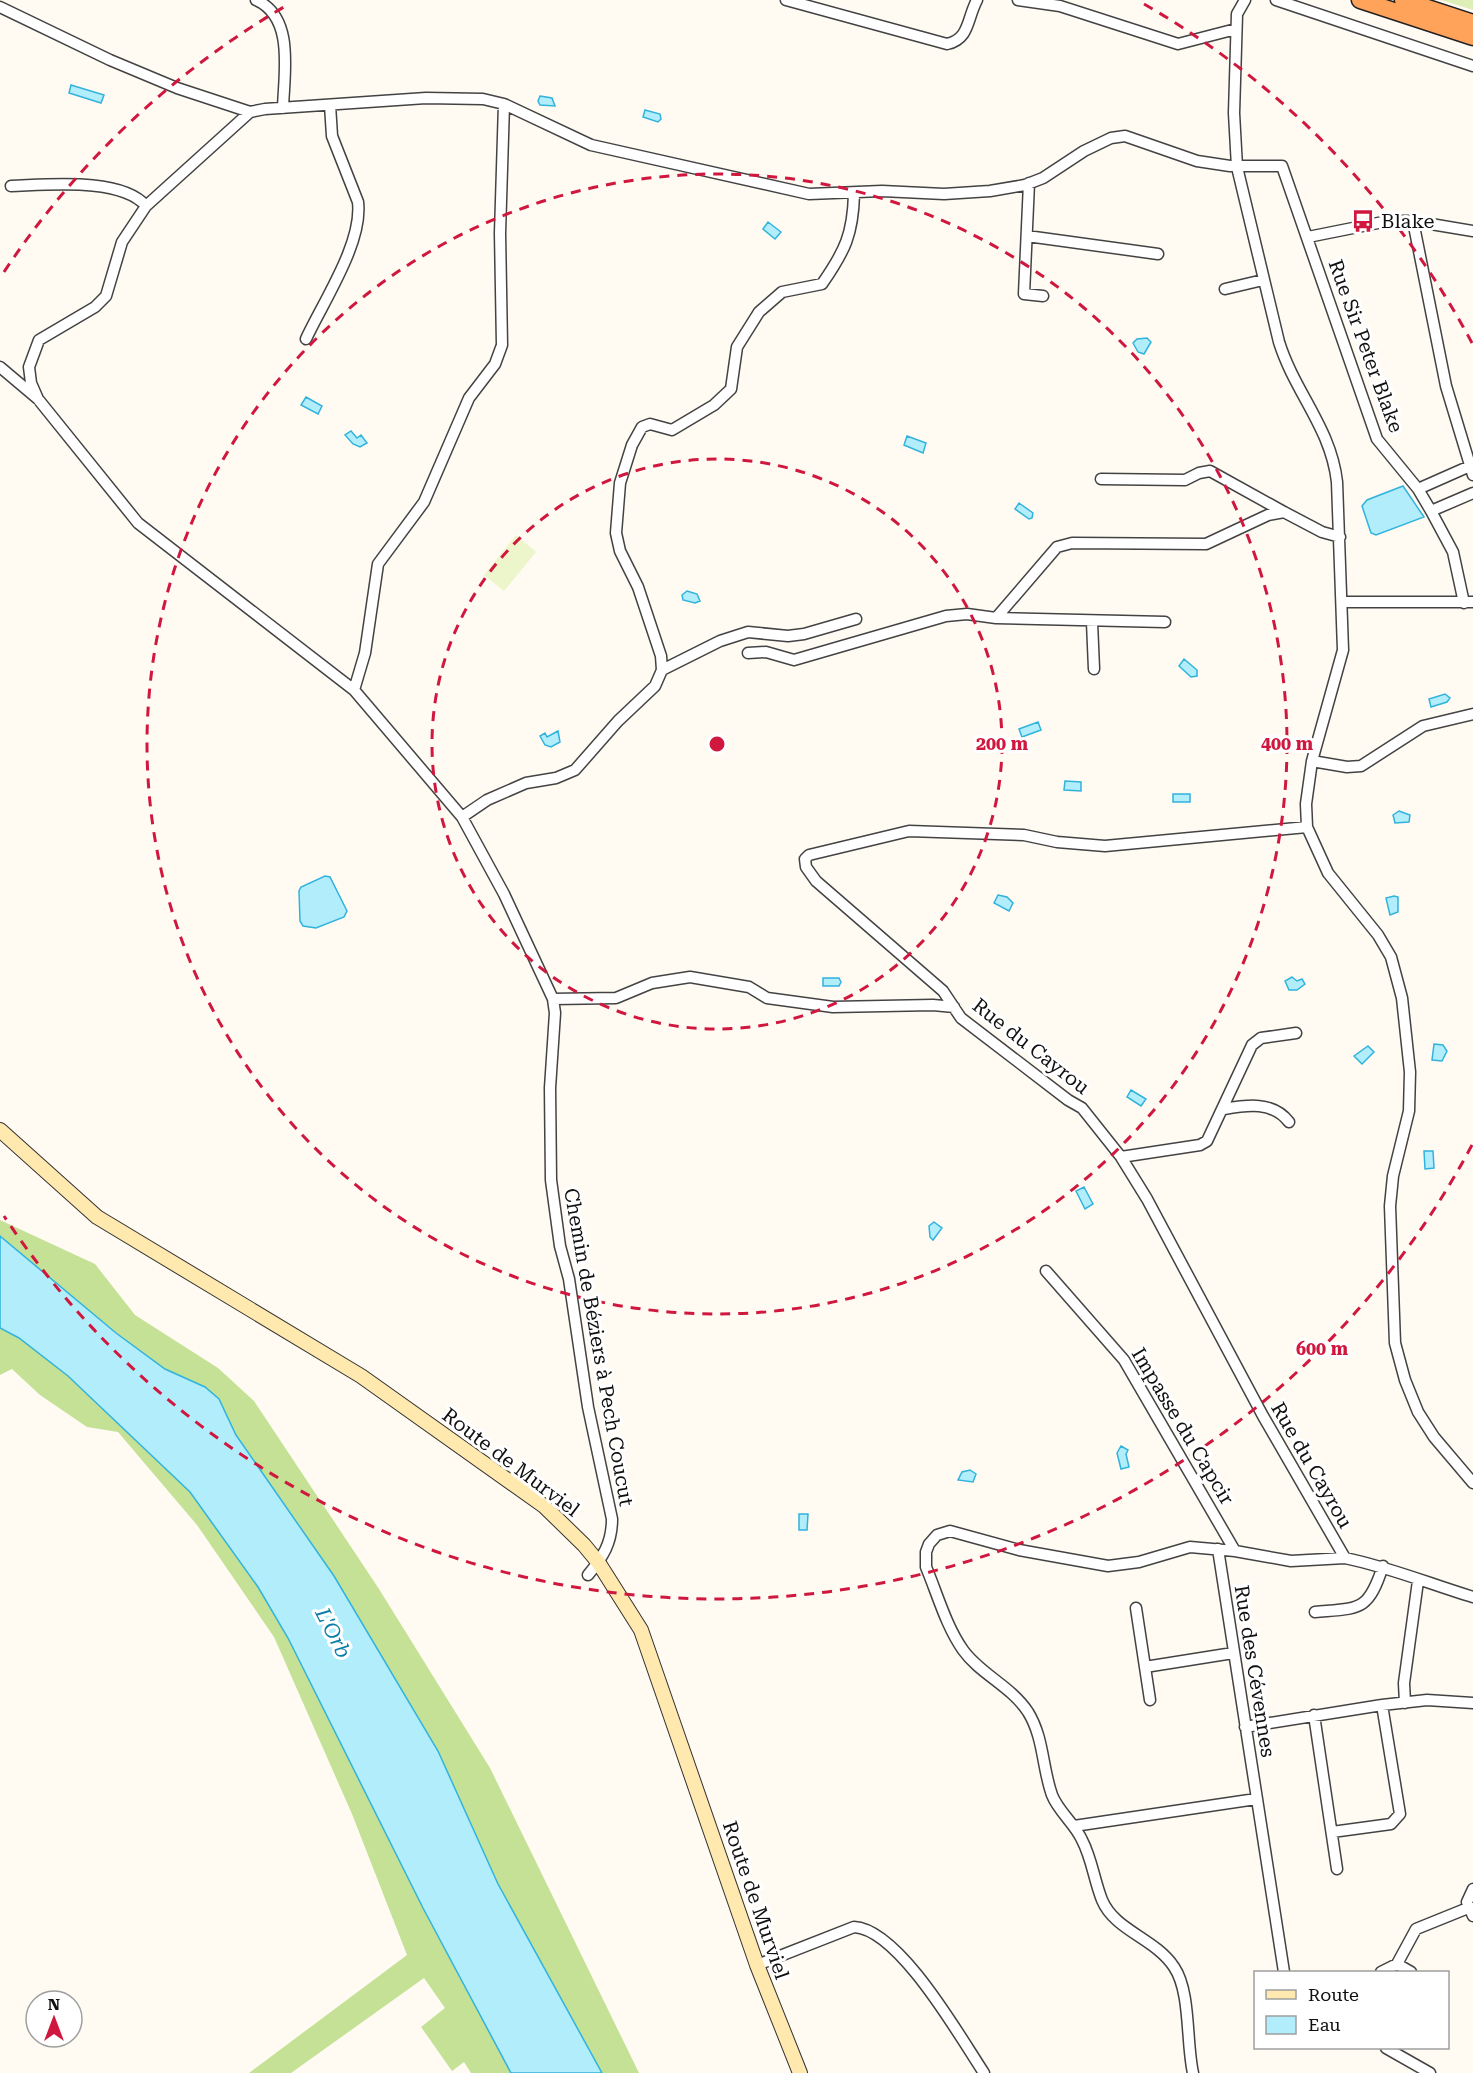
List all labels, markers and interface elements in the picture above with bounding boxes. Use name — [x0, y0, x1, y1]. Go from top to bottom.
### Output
bus stop icon: Blake — [1350, 208, 1376, 234]
place label: Blake — [1381, 209, 1434, 233]
street label: Rue Sir Peter Blake — [1324, 256, 1408, 436]
text: 200 m — [976, 733, 1029, 754]
text: 400 m — [1261, 733, 1314, 754]
centre of rings — [707, 734, 727, 754]
street label: Rue du Cayrou — [968, 993, 1095, 1099]
street label: Chemin de Béziers à Pech Coucut — [559, 1186, 639, 1508]
text: 600 m — [1296, 1338, 1349, 1359]
street label: Impasse du Capcir — [1127, 1343, 1239, 1509]
street label: Rue du Cayrou — [1266, 1398, 1358, 1533]
street label: Route de Murviel — [438, 1403, 584, 1521]
street label: Rue des Cévennes — [1230, 1583, 1280, 1759]
water label: L'Orb — [310, 1603, 356, 1662]
street label: Route de Murviel — [718, 1818, 794, 1982]
legend — [1254, 1971, 1449, 2049]
text: Route — [1308, 1984, 1359, 2005]
north arrow — [24, 1989, 84, 2049]
text: N — [48, 1995, 60, 2014]
text: Eau — [1308, 2014, 1341, 2035]

